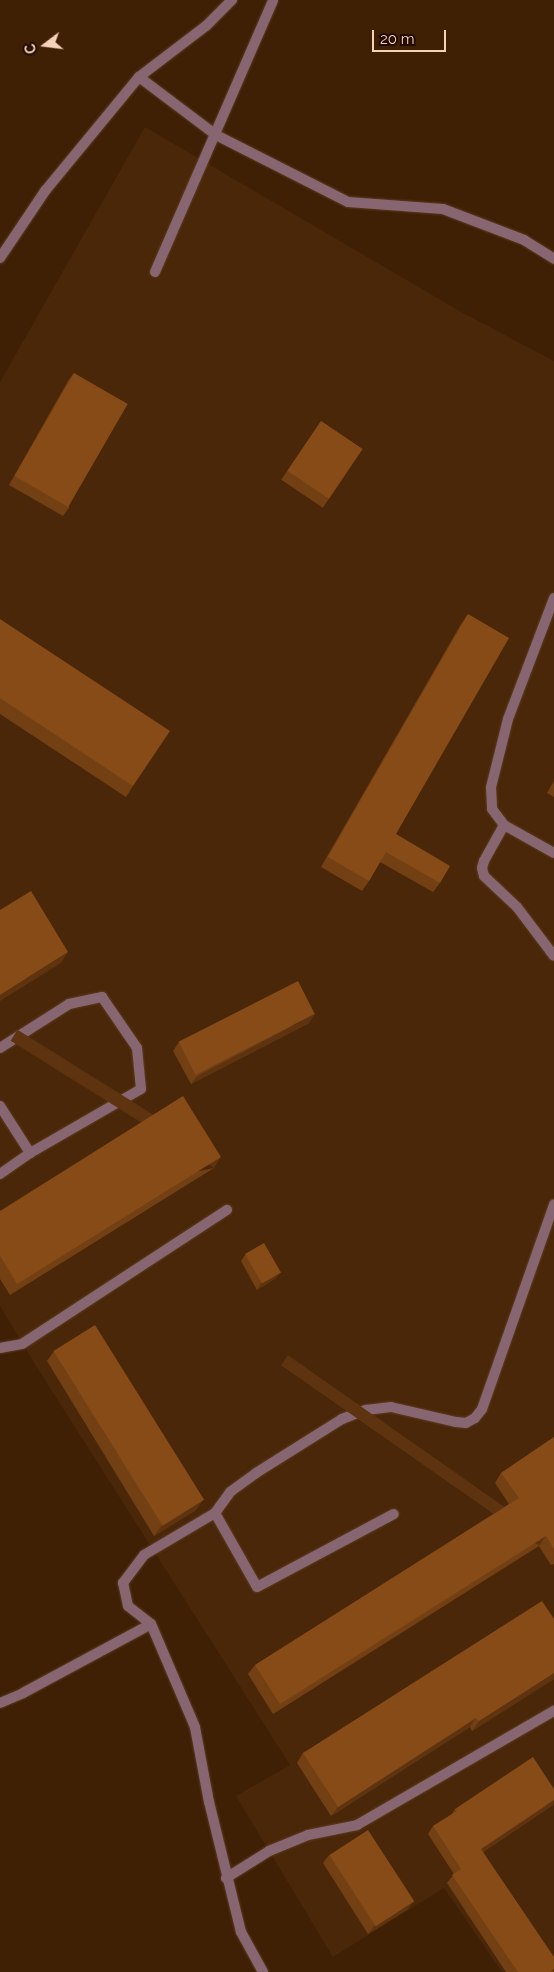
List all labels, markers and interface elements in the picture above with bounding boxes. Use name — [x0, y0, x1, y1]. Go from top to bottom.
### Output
north arrow — [20, 20, 70, 70]
scale bar — [374, 20, 448, 52]
text: 20 m — [380, 30, 415, 48]
text: С — [22, 42, 39, 56]

